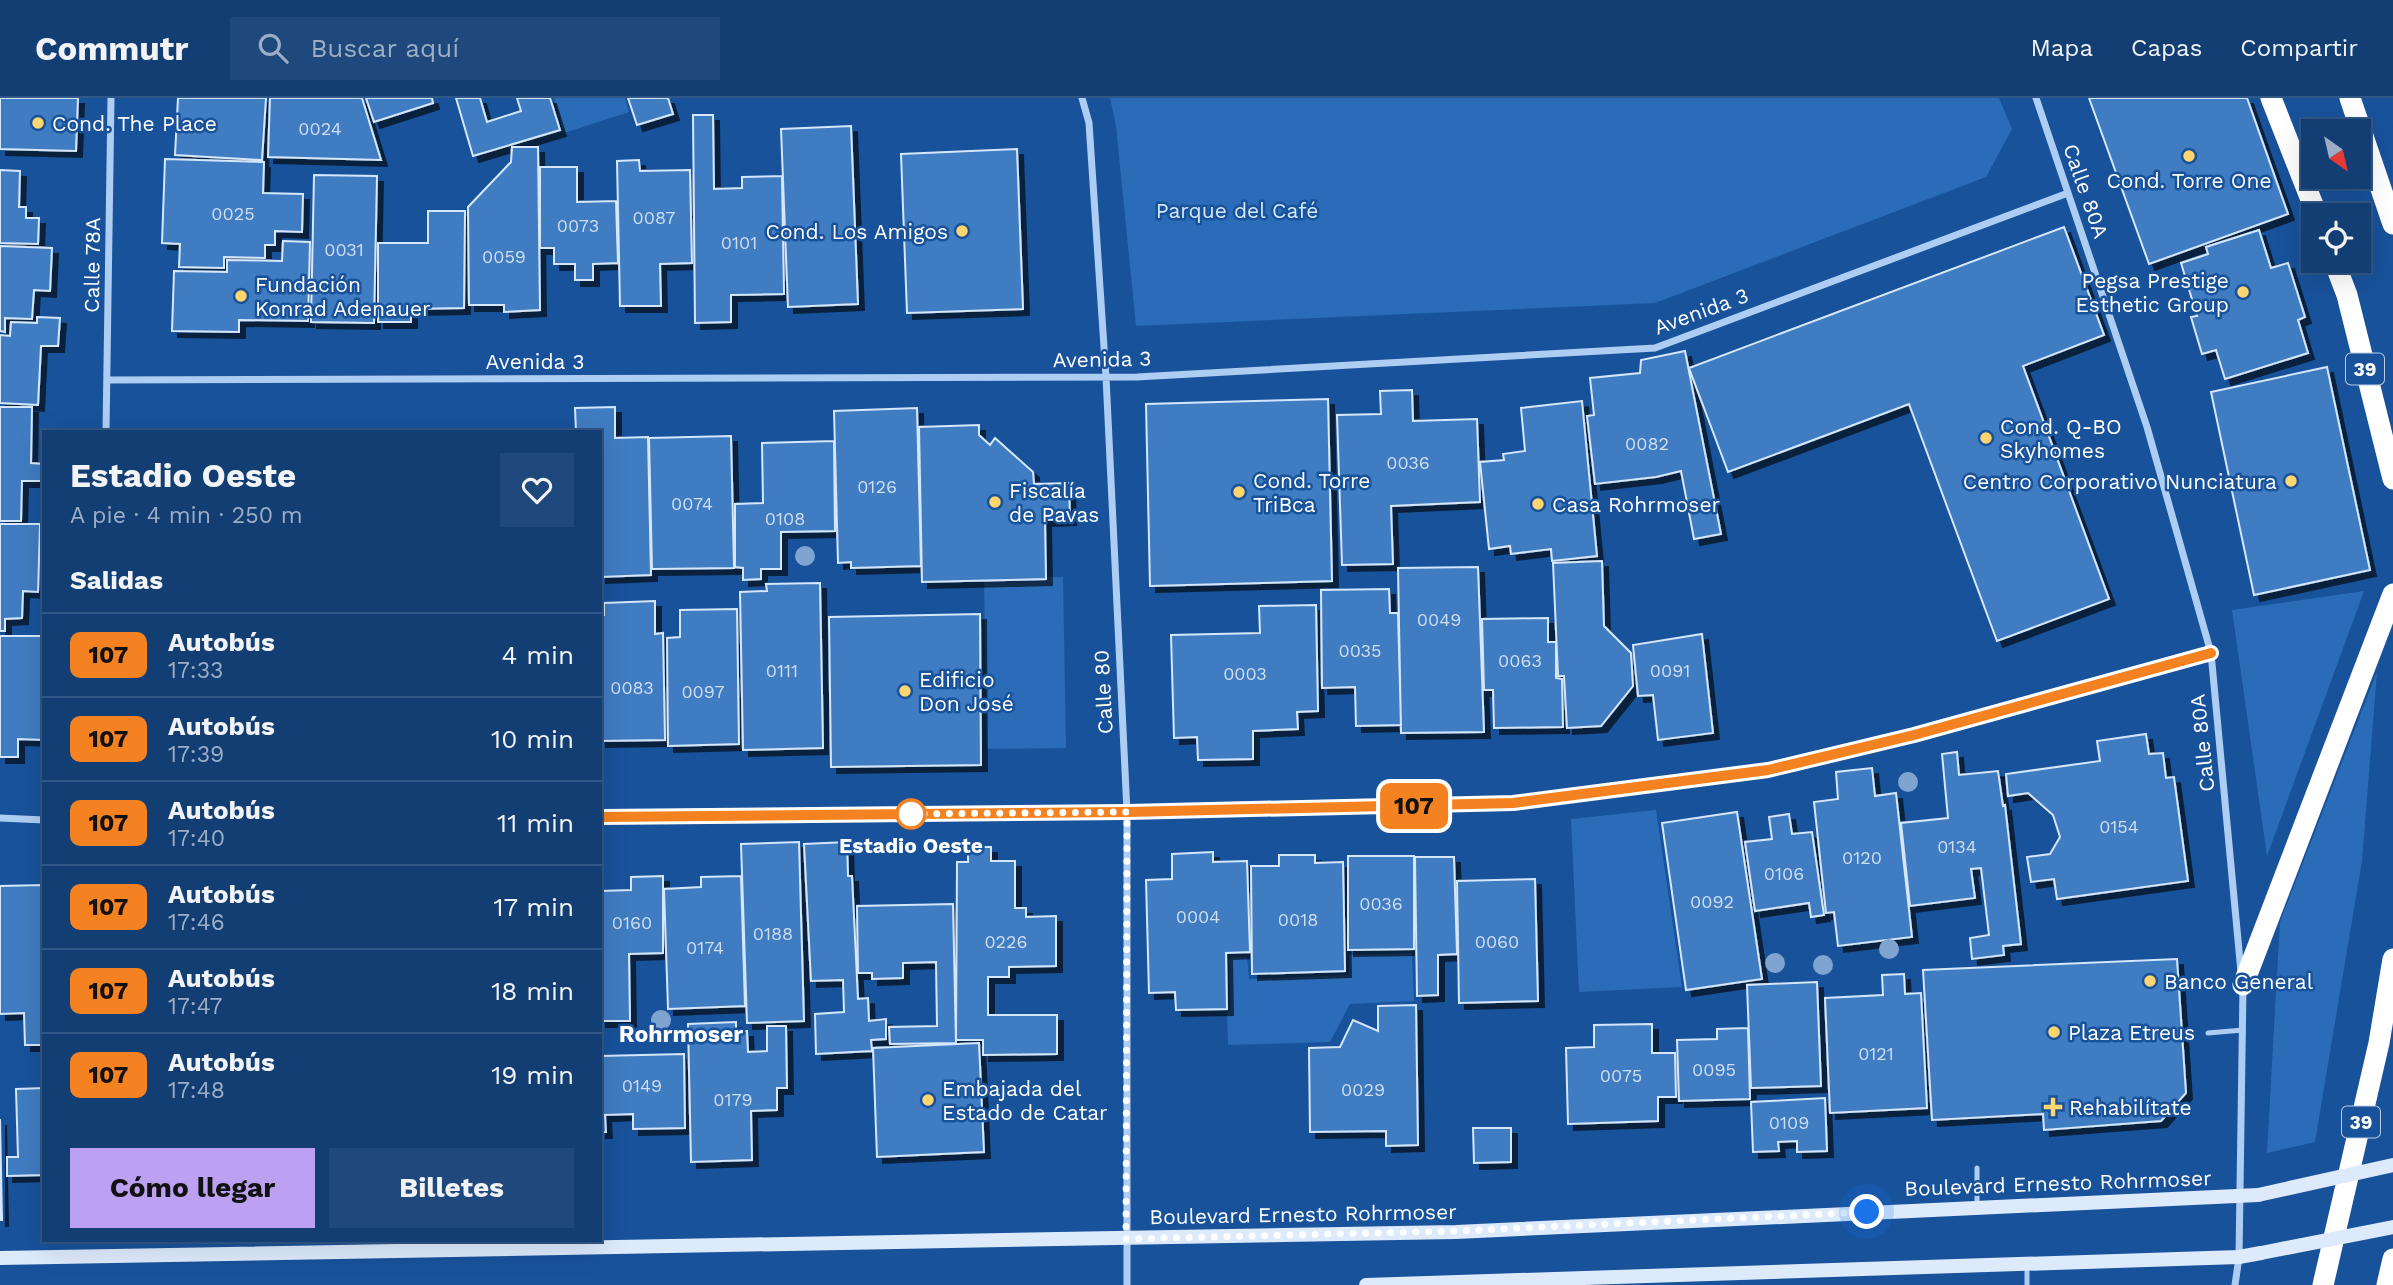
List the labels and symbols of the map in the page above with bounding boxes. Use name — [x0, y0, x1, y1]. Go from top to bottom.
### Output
place label: Cond. The Place — [52, 111, 217, 136]
marker: Cond. The Place — [30, 115, 46, 131]
house number: 0024 — [298, 118, 342, 139]
north arrow — [2301, 119, 2371, 189]
street label: Calle 80A — [2058, 140, 2114, 242]
marker: Cond. Torre One — [2181, 148, 2197, 164]
place label: Cond. Torre One — [2106, 168, 2272, 193]
park label: Parque del Café — [1156, 198, 1318, 223]
house number: 0025 — [211, 203, 255, 224]
house number: 0087 — [633, 207, 675, 228]
house number: 0073 — [557, 215, 599, 236]
street label: Calle 78A — [79, 217, 105, 313]
place label: Cond. Los Amigos — [766, 219, 948, 244]
marker: Cond. Los Amigos — [954, 223, 970, 239]
house number: 0101 — [721, 232, 757, 253]
house number: 0031 — [324, 239, 364, 260]
house number: 0059 — [482, 246, 526, 267]
place label: Pegsa Prestige Esthetic Group — [2075, 268, 2229, 317]
place label: Fundación Konrad Adenauer — [255, 272, 431, 321]
street label: Avenida 3 — [1650, 282, 1752, 340]
marker: Pegsa Prestige Esthetic Group — [2235, 284, 2251, 300]
marker: Fundación Konrad Adenauer — [233, 288, 249, 304]
street label: Avenida 3 — [1052, 346, 1152, 372]
street label: Avenida 3 — [486, 349, 584, 374]
road number: 39 — [2346, 354, 2384, 384]
place label: Cond. Q-BO Skyhomes — [2000, 414, 2122, 463]
marker: Cond. Q-BO Skyhomes — [1978, 430, 1994, 446]
house number: 0082 — [1625, 433, 1669, 454]
house number: 0036 — [1386, 452, 1430, 473]
place label: Cond. Torre TriBca — [1253, 468, 1370, 517]
place label: Centro Corporativo Nunciatura — [1963, 469, 2277, 494]
marker: Centro Corporativo Nunciatura — [2283, 473, 2299, 489]
house number: 0126 — [857, 476, 897, 497]
place label: Fiscalía de Pavas — [1009, 478, 1099, 527]
marker: Cond. Torre TriBca — [1231, 484, 1247, 500]
place label: Casa Rohrmoser — [1552, 492, 1720, 517]
house number: 0074 — [671, 493, 713, 514]
marker: Fiscalía de Pavas — [987, 494, 1003, 510]
marker: Casa Rohrmoser — [1530, 496, 1546, 512]
house number: 0108 — [765, 508, 805, 529]
house number: 0049 — [1417, 609, 1461, 630]
house number: 0035 — [1338, 640, 1382, 661]
street label: Calle 80 — [1088, 649, 1118, 735]
house number: 0063 — [1498, 650, 1542, 671]
house number: 0111 — [766, 660, 798, 681]
house number: 0091 — [1650, 660, 1690, 681]
house number: 0003 — [1223, 663, 1267, 684]
place label: Edificio Don José — [919, 667, 1014, 716]
house number: 0083 — [610, 677, 654, 698]
house number: 0097 — [681, 681, 725, 702]
marker: Edificio Don José — [897, 683, 913, 699]
street label: Calle 80A — [2184, 693, 2220, 793]
line badge: 107 — [1374, 783, 1454, 829]
marker: Estadio Oeste — [896, 799, 926, 829]
house number: 0154 — [2099, 816, 2139, 837]
place label: Estadio Oeste — [839, 833, 983, 858]
house number: 0134 — [1937, 836, 1977, 857]
house number: 0120 — [1842, 847, 1882, 868]
house number: 0106 — [1764, 863, 1804, 884]
house number: 0092 — [1690, 891, 1734, 912]
house number: 0036 — [1359, 893, 1403, 914]
house number: 0004 — [1176, 906, 1220, 927]
house number: 0018 — [1278, 909, 1318, 930]
house number: 0160 — [612, 912, 652, 933]
house number: 0188 — [753, 923, 793, 944]
house number: 0226 — [984, 931, 1028, 952]
house number: 0060 — [1475, 931, 1519, 952]
house number: 0174 — [686, 937, 724, 958]
place label: Banco General — [2164, 969, 2314, 994]
marker: Banco General — [2142, 973, 2158, 989]
place label: Plaza Etreus — [2068, 1020, 2195, 1045]
district label: Rohrmoser — [619, 1021, 743, 1048]
marker: Plaza Etreus — [2046, 1024, 2062, 1040]
house number: 0121 — [1858, 1043, 1894, 1064]
house number: 0095 — [1692, 1059, 1736, 1080]
house number: 0075 — [1600, 1065, 1642, 1086]
house number: 0149 — [622, 1075, 662, 1096]
place label: Embajada del Estado de Catar — [942, 1076, 1108, 1125]
house number: 0029 — [1341, 1079, 1385, 1100]
house number: 0179 — [713, 1089, 753, 1110]
marker: Embajada del Estado de Catar — [920, 1092, 936, 1108]
place label: Rehabilítate — [2069, 1095, 2192, 1120]
marker: Rehabilítate — [2043, 1097, 2063, 1117]
road number: 39 — [2342, 1106, 2380, 1138]
house number: 0109 — [1769, 1112, 1809, 1133]
street label: Boulevard Ernesto Rohrmoser — [1904, 1165, 2212, 1201]
your location — [1849, 1194, 1884, 1229]
street label: Boulevard Ernesto Rohrmoser — [1149, 1199, 1457, 1229]

